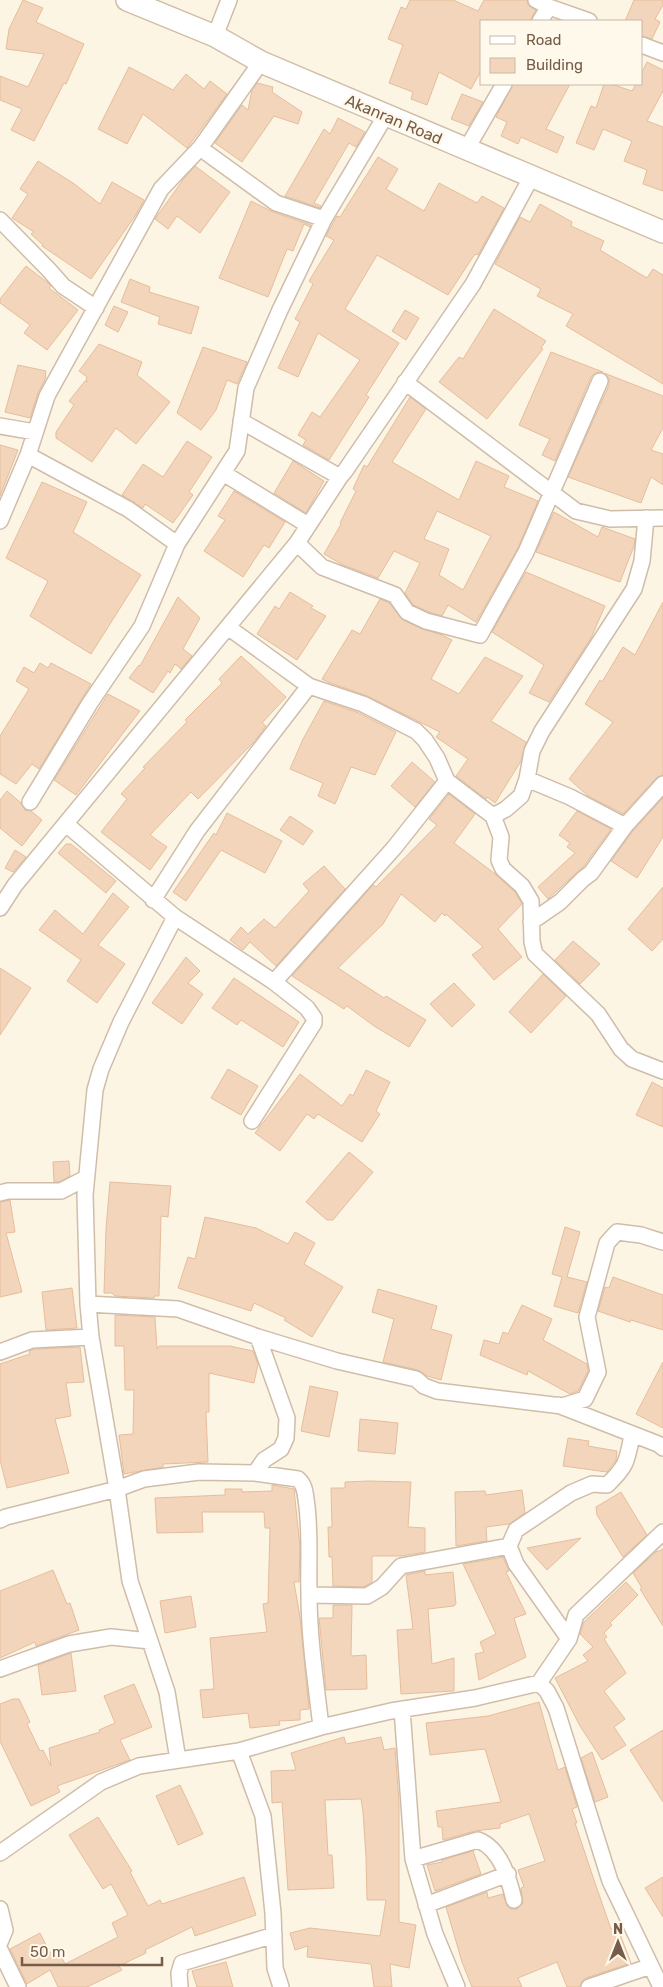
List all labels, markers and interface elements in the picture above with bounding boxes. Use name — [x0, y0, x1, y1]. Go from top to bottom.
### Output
legend — [480, 20, 643, 85]
text: Road — [526, 31, 562, 49]
text: Building — [526, 56, 583, 74]
street label: Akanran Road — [342, 90, 445, 148]
north arrow — [593, 1917, 643, 1967]
text: N — [613, 1921, 623, 1938]
scale bar — [22, 1934, 162, 1966]
text: 50 m — [30, 1943, 65, 1961]

